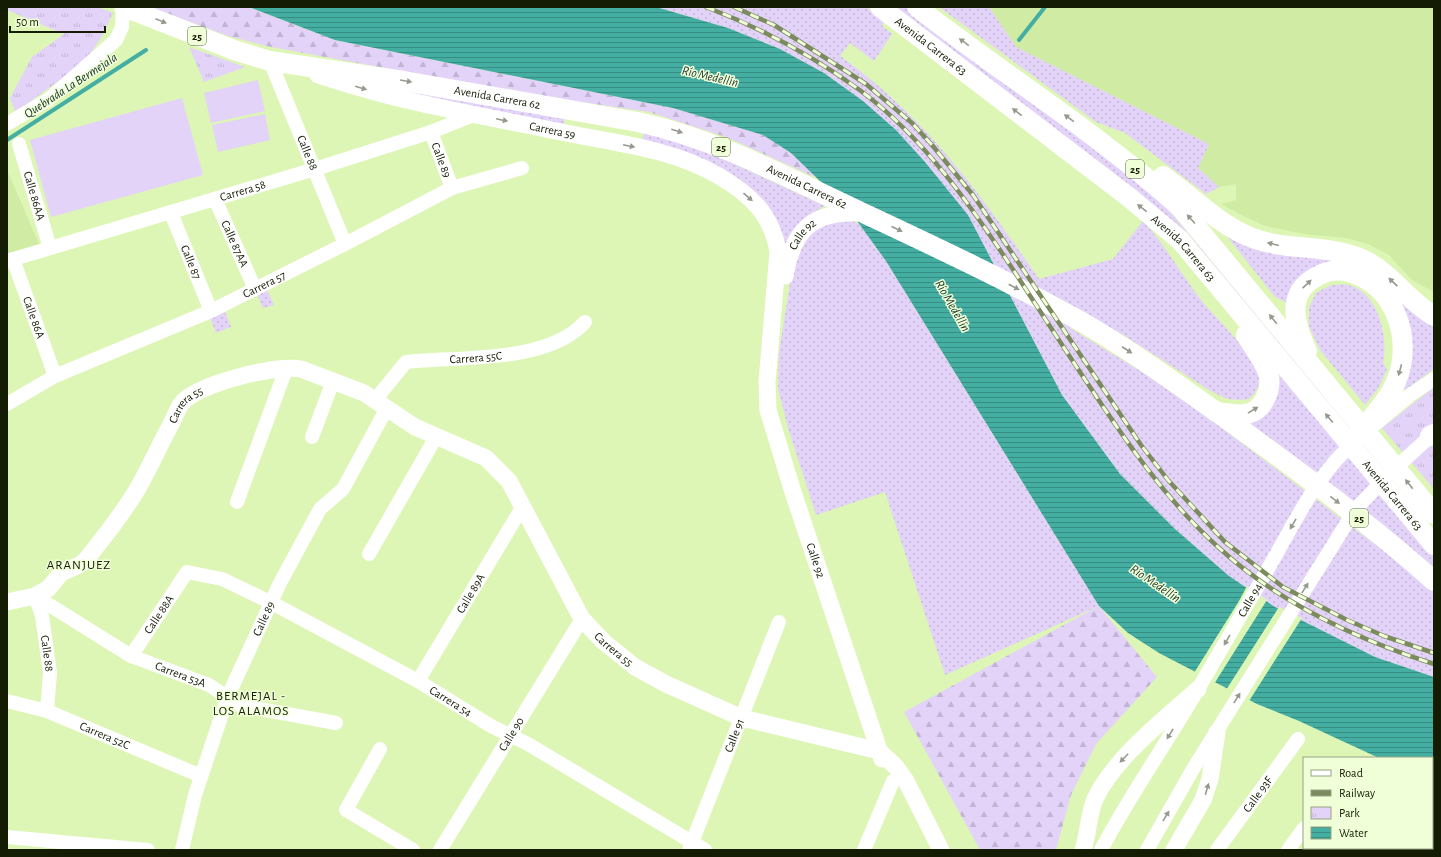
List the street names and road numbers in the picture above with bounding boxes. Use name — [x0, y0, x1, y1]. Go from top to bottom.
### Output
street label: Avenida Carrera 63 — [893, 15, 969, 77]
road number: 25 — [188, 27, 206, 45]
street label: Avenida Carrera 62 — [453, 84, 542, 111]
street label: Carrera 59 — [528, 120, 577, 141]
street label: Calle 88 — [295, 133, 320, 172]
road number: 25 — [712, 138, 730, 156]
street label: Calle 89 — [429, 141, 454, 180]
road number: 25 — [1126, 160, 1144, 178]
street label: Avenida Carrera 62 — [765, 162, 849, 211]
street label: Calle 86AA — [21, 170, 47, 222]
street label: Carrera 58 — [218, 178, 267, 203]
street label: Avenida Carrera 63 — [1149, 213, 1218, 283]
street label: Calle 92 — [787, 216, 818, 252]
street label: Calle 87AA — [219, 219, 251, 269]
street label: Calle 87 — [179, 243, 203, 281]
street label: Carrera 57 — [241, 269, 288, 300]
street label: Calle 86A — [21, 295, 47, 340]
street label: Carrera 55C — [449, 349, 503, 365]
street label: Carrera 55 — [166, 384, 205, 425]
street label: Avenida Carrera 63 — [1360, 458, 1425, 532]
road number: 25 — [1350, 509, 1368, 527]
street label: Calle 92 — [804, 541, 827, 580]
street label: Calle 89A — [454, 572, 487, 615]
street label: Calle 94 — [1236, 581, 1264, 619]
street label: Calle 88A — [142, 593, 176, 636]
street label: Calle 89 — [250, 599, 277, 638]
street label: Carrera 55 — [592, 630, 635, 669]
street label: Calle 88 — [39, 634, 56, 673]
street label: Carrera 53A — [153, 660, 208, 689]
street label: Carrera 54 — [427, 684, 474, 719]
street label: Calle 90 — [496, 715, 526, 753]
street label: Calle 91 — [722, 717, 746, 754]
street label: Carrera 52C — [78, 720, 132, 751]
street label: Calle 93F — [1241, 774, 1275, 814]

